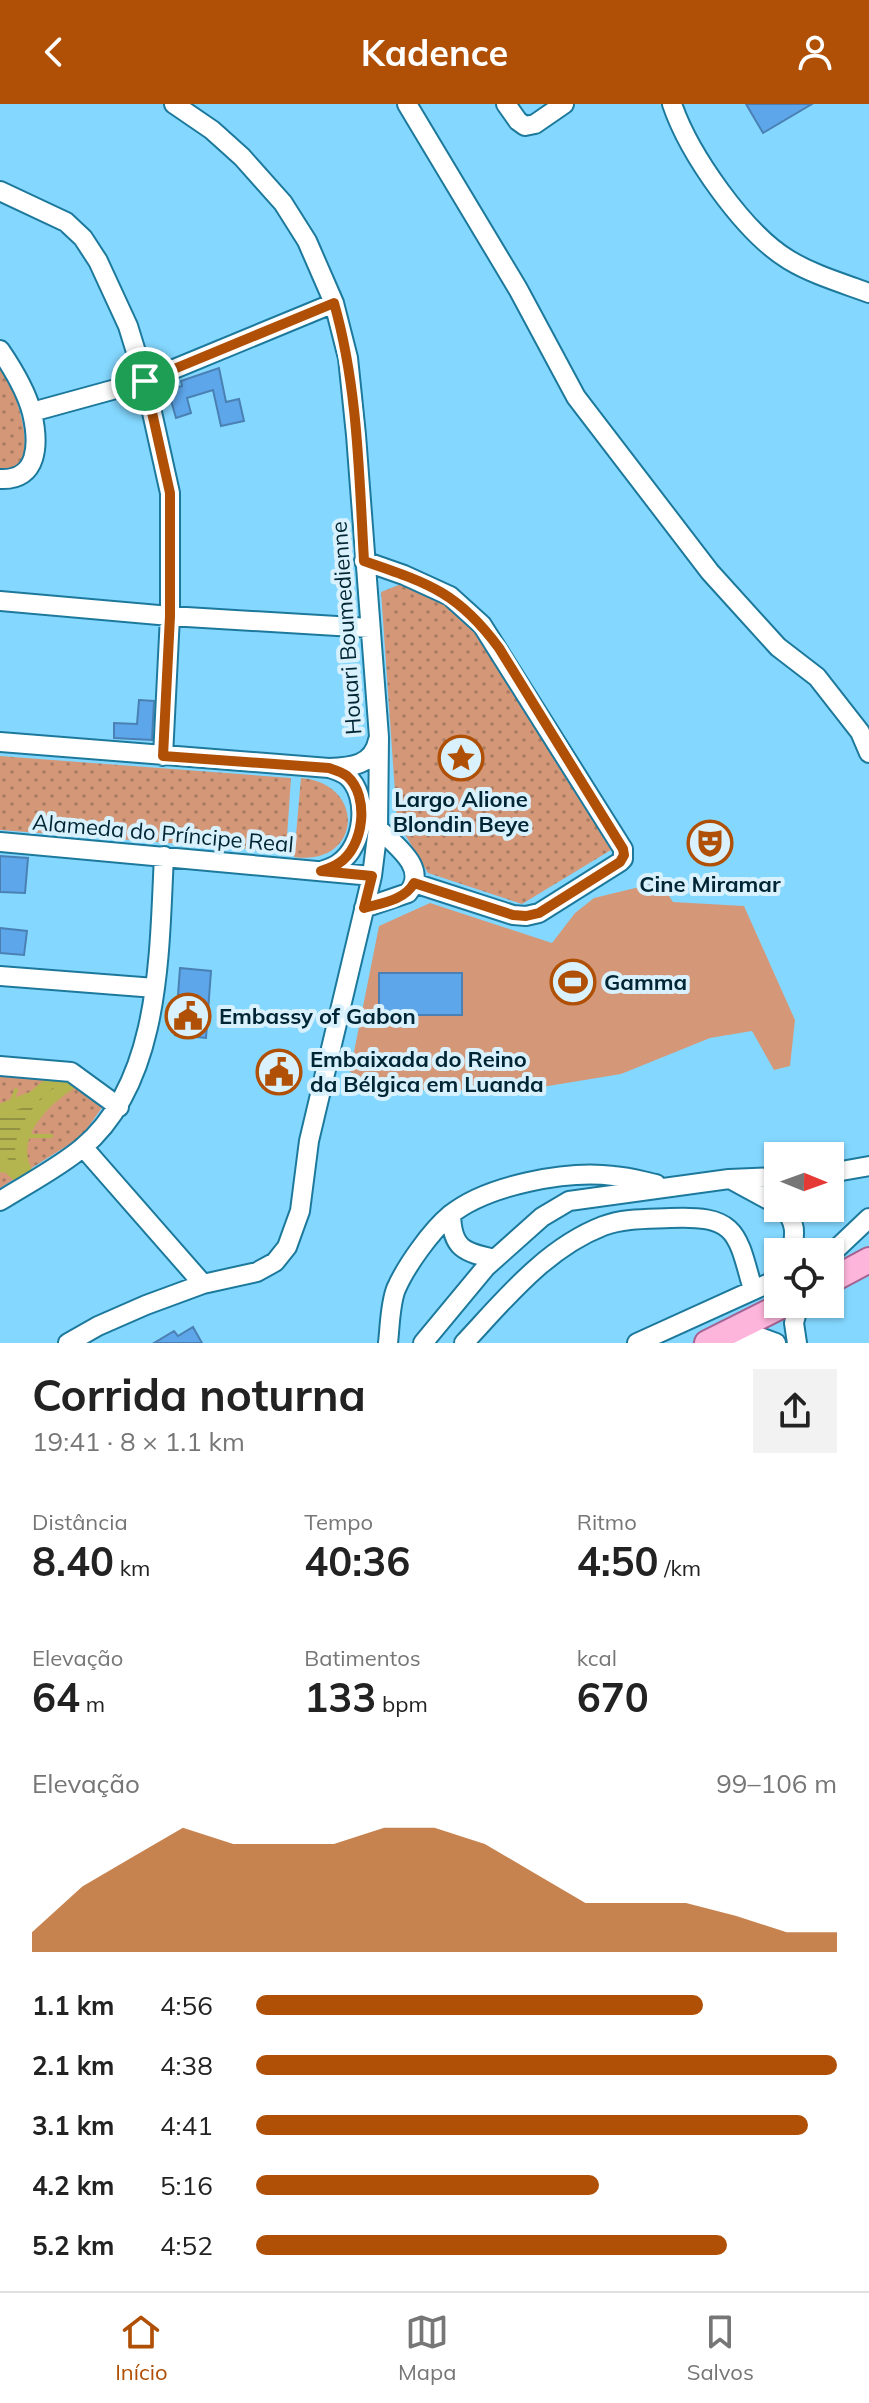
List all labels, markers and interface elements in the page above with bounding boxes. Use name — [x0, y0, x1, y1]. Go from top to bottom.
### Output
icon: back — [32, 30, 76, 74]
text: Kadence — [361, 30, 508, 75]
icon: person — [793, 30, 837, 74]
pin — [111, 347, 179, 415]
icon: arrive — [123, 359, 167, 403]
street label: Houari Boumedienne — [325, 520, 367, 736]
place icon: Largo Alione Blondin Beye — [437, 734, 485, 782]
place label: Largo Alione Blondin Beye — [393, 785, 529, 838]
street label: Alameda do Príncipe Real — [31, 808, 295, 858]
theatre icon: Cine Miramar — [686, 819, 734, 867]
place label: Cine Miramar — [639, 870, 781, 898]
sports icon: Gamma — [549, 958, 597, 1006]
place label: Gamma — [604, 968, 687, 996]
public building icon: Embassy of Gabon — [164, 992, 212, 1040]
place label: Embassy of Gabon — [219, 1002, 416, 1030]
place label: Embaixada do Reino da Bélgica em Luanda — [310, 1045, 544, 1098]
public building icon: Embaixada do Reino da Bélgica em Luanda — [255, 1048, 303, 1096]
north arrow — [764, 1142, 844, 1222]
map controls — [764, 1142, 844, 1318]
button: locate — [764, 1238, 844, 1318]
text: Corrida noturna — [32, 1367, 366, 1422]
button: share — [753, 1369, 837, 1453]
text: 19:41 · 8 × 1.1 km — [32, 1425, 245, 1458]
text: Distância — [32, 1508, 128, 1536]
text: Tempo — [304, 1508, 373, 1536]
text: Ritmo — [577, 1508, 637, 1536]
text: 8.40 — [32, 1536, 114, 1586]
text: 40:36 — [304, 1536, 410, 1586]
text: 4:50 — [577, 1536, 659, 1586]
text: km — [114, 1554, 150, 1582]
text: /km — [659, 1554, 701, 1582]
text: Elevação — [32, 1644, 123, 1672]
text: Batimentos — [304, 1644, 421, 1672]
text: kcal — [577, 1644, 617, 1672]
text: 64 — [32, 1672, 80, 1722]
text: 133 — [304, 1672, 376, 1722]
text: 670 — [577, 1672, 649, 1722]
text: m — [80, 1690, 105, 1718]
text: bpm — [376, 1690, 428, 1718]
text: Elevação — [32, 1767, 140, 1800]
text: 99–106 m — [716, 1767, 837, 1800]
text: 1.1 km — [32, 1989, 115, 2022]
text: 4:56 — [160, 1989, 213, 2022]
text: 2.1 km — [32, 2049, 115, 2082]
text: 4:38 — [160, 2049, 213, 2082]
text: 3.1 km — [32, 2109, 115, 2142]
text: 4:41 — [160, 2109, 213, 2142]
text: 4.2 km — [32, 2169, 115, 2202]
text: 5:16 — [160, 2169, 213, 2202]
text: 5.2 km — [32, 2229, 115, 2262]
text: 4:52 — [160, 2229, 213, 2262]
tab: Início — [115, 2310, 168, 2386]
tab: Mapa — [398, 2310, 456, 2386]
tab: Salvos — [687, 2310, 754, 2386]

